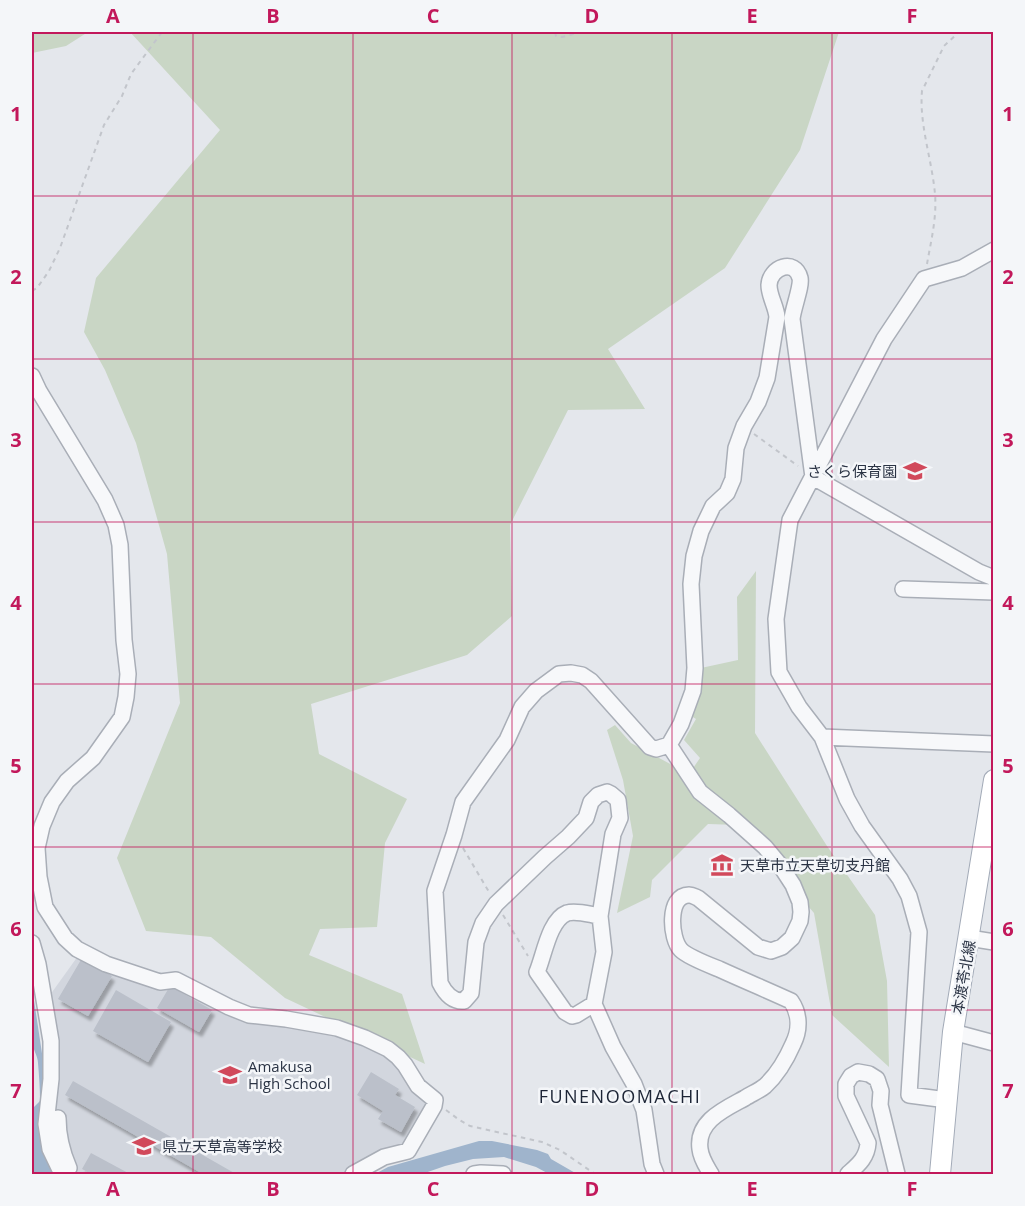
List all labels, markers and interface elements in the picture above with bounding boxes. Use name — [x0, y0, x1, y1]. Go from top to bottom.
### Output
text: A — [106, 2, 120, 29]
text: B — [266, 2, 280, 29]
text: C — [427, 2, 440, 29]
text: D — [585, 2, 599, 29]
text: E — [746, 2, 758, 29]
text: F — [907, 2, 917, 29]
text: 1 — [10, 100, 22, 127]
text: 1 — [1002, 100, 1014, 127]
text: 2 — [10, 263, 22, 290]
text: 2 — [1002, 263, 1014, 290]
text: 3 — [10, 426, 22, 453]
text: 3 — [1002, 426, 1014, 453]
school or university icon: さくら保育園 — [902, 458, 928, 484]
place label: さくら保育園 — [807, 461, 897, 481]
text: 4 — [10, 589, 22, 616]
text: 4 — [1002, 589, 1014, 616]
text: 5 — [10, 752, 22, 779]
text: 5 — [1002, 752, 1014, 779]
museum icon: 天草市立天草切支丹館 — [709, 852, 735, 878]
place label: 天草市立天草切支丹館 — [740, 855, 890, 875]
text: 6 — [10, 915, 22, 942]
text: 6 — [1002, 915, 1014, 942]
street label: 本渡苓北線 — [947, 938, 979, 1016]
place label: Amakusa High School — [248, 1056, 331, 1093]
school or university icon: Amakusa High School — [217, 1062, 243, 1088]
text: 7 — [10, 1077, 22, 1104]
text: 7 — [1002, 1077, 1014, 1104]
district label: FUNENOOMACHI — [539, 1084, 701, 1108]
school or university icon: 県立天草高等学校 — [131, 1133, 157, 1159]
place label: 県立天草高等学校 — [162, 1136, 282, 1156]
text: A — [106, 1175, 120, 1202]
text: B — [266, 1175, 280, 1202]
text: C — [427, 1175, 440, 1202]
text: D — [585, 1175, 599, 1202]
text: E — [746, 1175, 758, 1202]
text: F — [907, 1175, 917, 1202]

